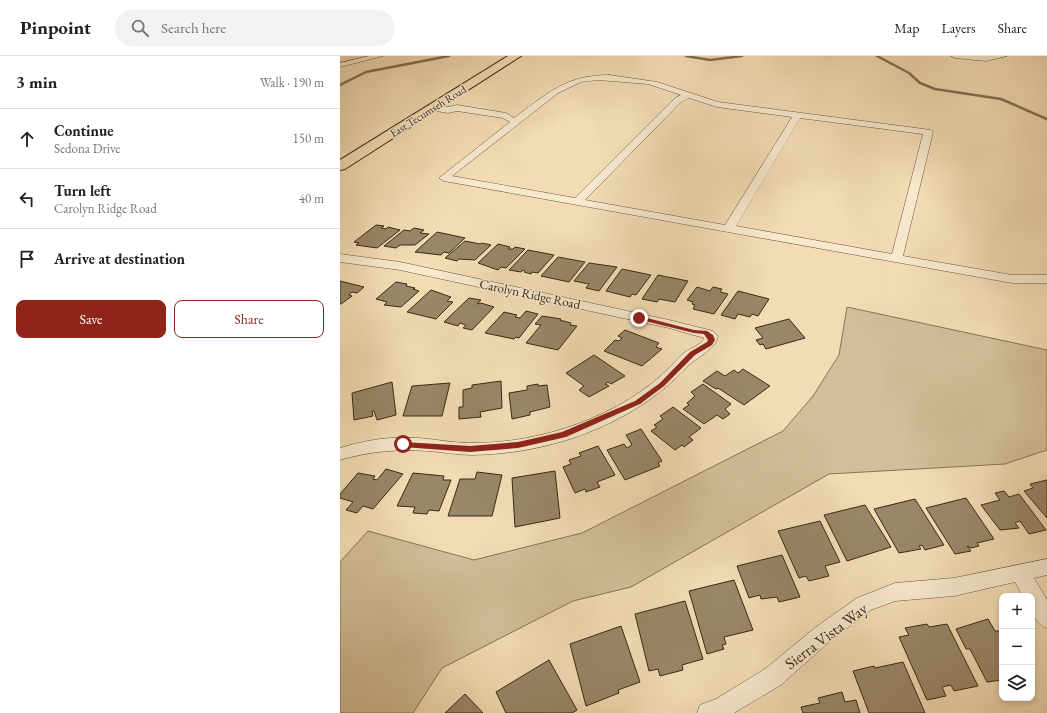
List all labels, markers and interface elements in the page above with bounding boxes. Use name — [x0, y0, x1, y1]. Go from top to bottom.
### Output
search box — [115, 10, 395, 46]
text: Pinpoint — [20, 15, 91, 40]
icon: search — [129, 17, 151, 39]
text: Search here — [161, 18, 226, 37]
text: Map — [894, 19, 919, 37]
text: Layers — [941, 19, 976, 37]
text: Share — [998, 19, 1027, 37]
text: 3 min — [16, 71, 57, 93]
text: Walk · 190 m — [260, 74, 324, 91]
street label: East Tecumseh Road — [387, 82, 469, 140]
text: Continue — [54, 121, 114, 140]
icon: ahead — [16, 128, 38, 150]
text: 150 m — [293, 130, 324, 147]
text: Sedona Drive — [54, 140, 120, 157]
text: Turn left — [54, 181, 111, 200]
icon: left — [16, 188, 38, 210]
text: 40 m — [299, 190, 324, 207]
text: Carolyn Ridge Road — [54, 200, 157, 217]
icon: arrive — [16, 248, 38, 270]
text: Arrive at destination — [54, 249, 185, 268]
street label: Carolyn Ridge Road — [478, 275, 582, 313]
button: Save — [16, 300, 166, 338]
button: Share — [174, 300, 324, 338]
route end — [630, 309, 648, 327]
route start — [394, 435, 412, 453]
map controls — [999, 593, 1035, 701]
button: + — [999, 593, 1035, 629]
street label: Sierra Vista Way — [780, 597, 872, 674]
button: − — [999, 629, 1035, 665]
button: layers — [999, 665, 1035, 701]

